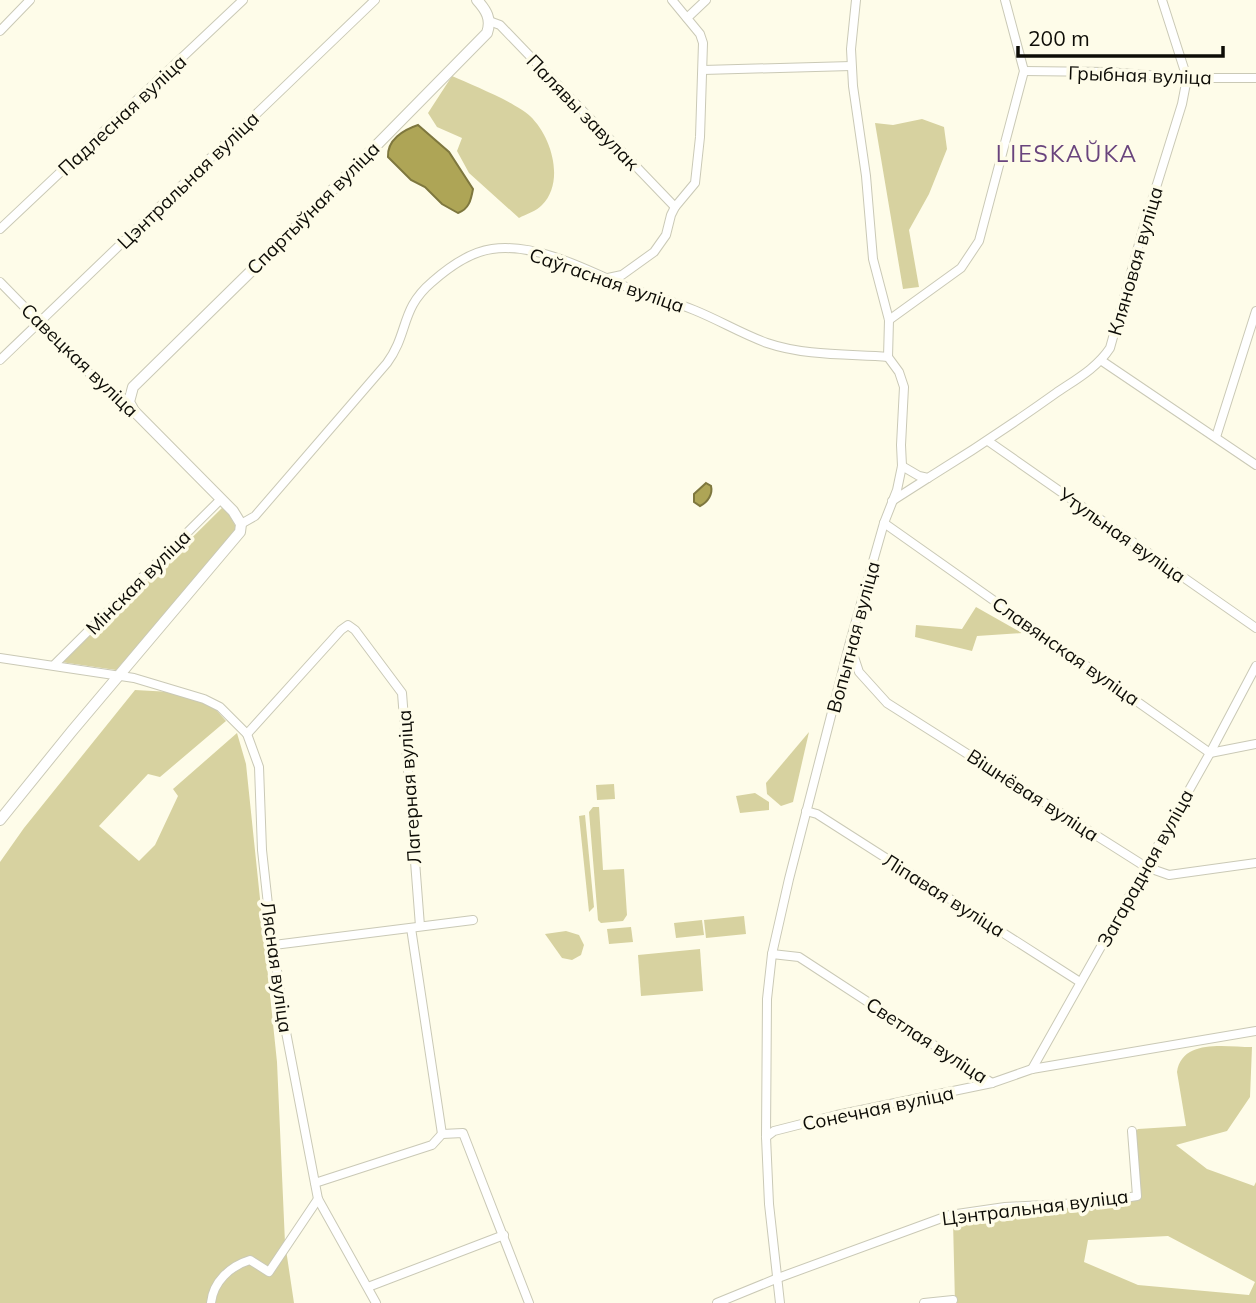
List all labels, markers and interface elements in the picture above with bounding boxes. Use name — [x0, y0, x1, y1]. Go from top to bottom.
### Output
scale bar — [1018, 14, 1223, 58]
text: 200 m — [1028, 25, 1090, 51]
street label: Падлесная вуліца — [53, 49, 191, 181]
street label: Палявы завулак — [522, 49, 645, 176]
street label: Грыбная вуліца — [1068, 61, 1212, 89]
street label: Цэнтральная вуліца — [112, 106, 264, 254]
street label: Спартыўная вуліца — [241, 136, 385, 280]
district label: LIESKAŬKA — [996, 139, 1138, 168]
street label: Кляновая вуліца — [1102, 184, 1168, 338]
street label: Саўгасная вуліца — [526, 242, 688, 318]
street label: Савецкая вуліца — [16, 298, 144, 422]
street label: Утульная вуліца — [1053, 482, 1190, 588]
street label: Мінская вуліца — [81, 525, 195, 639]
street label: Вопытная вуліца — [821, 559, 885, 715]
street label: Славянская вуліца — [988, 591, 1144, 711]
street label: Лагерная вуліца — [392, 709, 426, 865]
street label: Вішнёвая вуліца — [963, 744, 1103, 846]
street label: Загарадная вуліца — [1092, 785, 1198, 951]
street label: Ліпавая вуліца — [879, 848, 1009, 942]
street label: Лясная вуліца — [256, 900, 298, 1034]
street label: Светлая вуліца — [862, 992, 992, 1088]
street label: Сонечная вуліца — [800, 1080, 956, 1136]
street label: Цэнтральная вуліца — [940, 1184, 1130, 1230]

